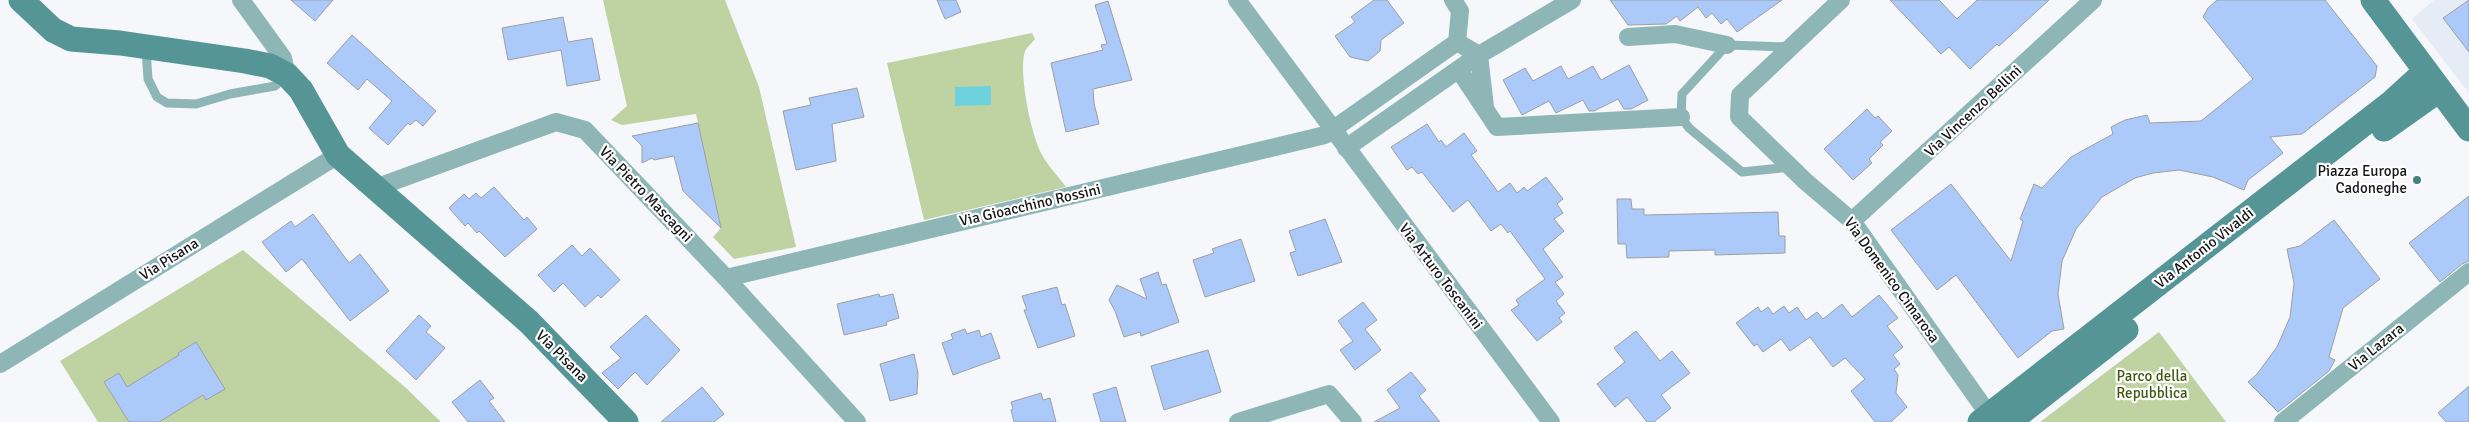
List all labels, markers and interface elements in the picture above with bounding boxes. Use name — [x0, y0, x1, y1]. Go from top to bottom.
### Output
street label: Via Vincenzo Bellini — [1921, 61, 2025, 161]
street label: Via Pietro Mascagni — [596, 142, 696, 246]
place label: Piazza Europa Cadoneghe — [2317, 162, 2407, 197]
marker: Piazza Europa Cadoneghe — [2411, 174, 2423, 186]
street label: Via Gioacchino Rossini — [958, 180, 1102, 230]
street label: Via Antonio Vivaldi — [2151, 204, 2257, 292]
street label: Via Domenico Cimarosa — [1840, 214, 1944, 346]
street label: Via Arturo Toscanini — [1395, 219, 1487, 333]
street label: Via Pisana — [136, 234, 202, 284]
street label: Via Lazara — [2345, 319, 2407, 375]
street label: Via Pisana — [532, 326, 592, 386]
park label: Parco della Repubblica — [2116, 367, 2188, 402]

